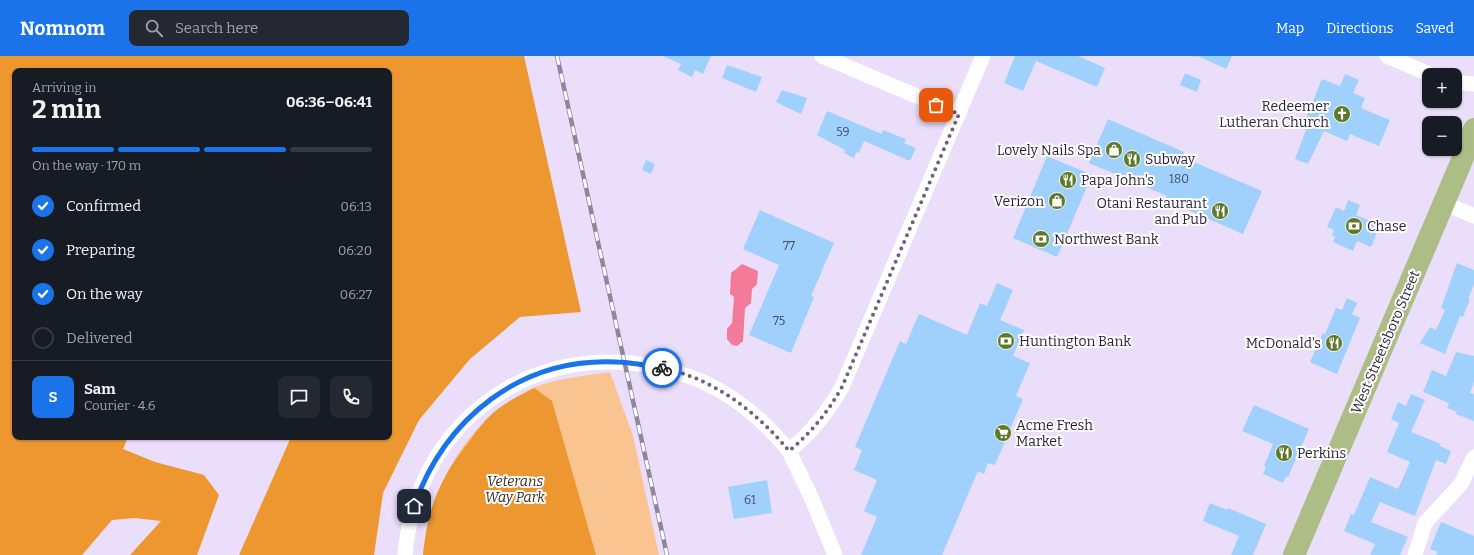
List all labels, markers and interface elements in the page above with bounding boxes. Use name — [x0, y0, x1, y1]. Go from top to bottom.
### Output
search box — [129, 10, 409, 46]
text: Nomnom — [20, 17, 105, 40]
icon: search — [143, 17, 165, 39]
text: Search here — [175, 19, 258, 37]
text: Map — [1276, 20, 1304, 37]
text: Directions — [1326, 20, 1394, 37]
text: Saved — [1416, 20, 1454, 37]
map controls — [1422, 68, 1462, 156]
button: + — [1422, 68, 1462, 108]
text: Arriving in — [32, 80, 97, 95]
pin — [919, 88, 953, 122]
text: 06:36–06:41 — [286, 93, 372, 111]
text: 2 min — [32, 94, 101, 125]
icon: bag — [925, 94, 947, 116]
place label: Redeemer Lutheran Church — [1219, 98, 1329, 131]
church icon: Redeemer Lutheran Church — [1332, 104, 1352, 124]
button: − — [1422, 116, 1462, 156]
house number: 59 — [836, 125, 850, 139]
shop icon: Lovely Nails Spa — [1104, 140, 1124, 160]
place label: Lovely Nails Spa — [997, 142, 1101, 159]
restaurant icon: Subway — [1122, 149, 1142, 169]
place label: Subway — [1145, 151, 1196, 168]
text: On the way · 170 m — [32, 158, 141, 173]
restaurant icon: Papa John's — [1058, 170, 1078, 190]
place label: Papa John's — [1081, 172, 1154, 189]
house number: 180 — [1169, 172, 1189, 186]
shop icon: Verizon — [1047, 191, 1067, 211]
place label: Verizon — [994, 193, 1044, 210]
icon: check — [32, 195, 54, 217]
place label: Otani Restaurant and Pub — [1096, 195, 1207, 228]
text: Confirmed — [66, 197, 141, 215]
text: 06:13 — [341, 199, 372, 214]
restaurant icon: Otani Restaurant and Pub — [1210, 201, 1230, 221]
bank icon: Chase — [1344, 216, 1364, 236]
place label: Chase — [1367, 218, 1406, 235]
bank icon: Northwest Bank — [1031, 229, 1051, 249]
place label: Northwest Bank — [1054, 231, 1159, 248]
icon: check — [32, 239, 54, 261]
house number: 77 — [783, 239, 795, 253]
text: Preparing — [66, 241, 135, 259]
text: 06:20 — [338, 243, 372, 258]
street label: West Streetsboro Street — [1348, 268, 1423, 416]
icon: check — [32, 283, 54, 305]
text: On the way — [66, 285, 143, 303]
text: 06:27 — [340, 287, 372, 302]
house number: 75 — [773, 314, 785, 328]
text: Delivered — [66, 329, 133, 347]
bank icon: Huntington Bank — [996, 331, 1016, 351]
place label: Huntington Bank — [1019, 333, 1131, 350]
restaurant icon: McDonald's — [1324, 333, 1344, 353]
place label: McDonald's — [1246, 335, 1321, 352]
courier — [642, 348, 682, 388]
icon: bike — [651, 357, 673, 379]
button: chat — [278, 376, 320, 418]
button: phone — [330, 376, 372, 418]
text: Sam — [84, 380, 116, 398]
text: S — [48, 388, 58, 406]
text: Courier · 4.6 — [84, 398, 156, 413]
place label: Acme Fresh Market — [1016, 417, 1093, 450]
supermarket icon: Acme Fresh Market — [993, 423, 1013, 443]
restaurant icon: Perkins — [1274, 443, 1294, 463]
place label: Perkins — [1297, 445, 1346, 462]
park label: Veterans Way Park — [485, 473, 545, 506]
pin — [397, 489, 431, 523]
house number: 61 — [744, 493, 756, 507]
icon: home — [403, 495, 425, 517]

